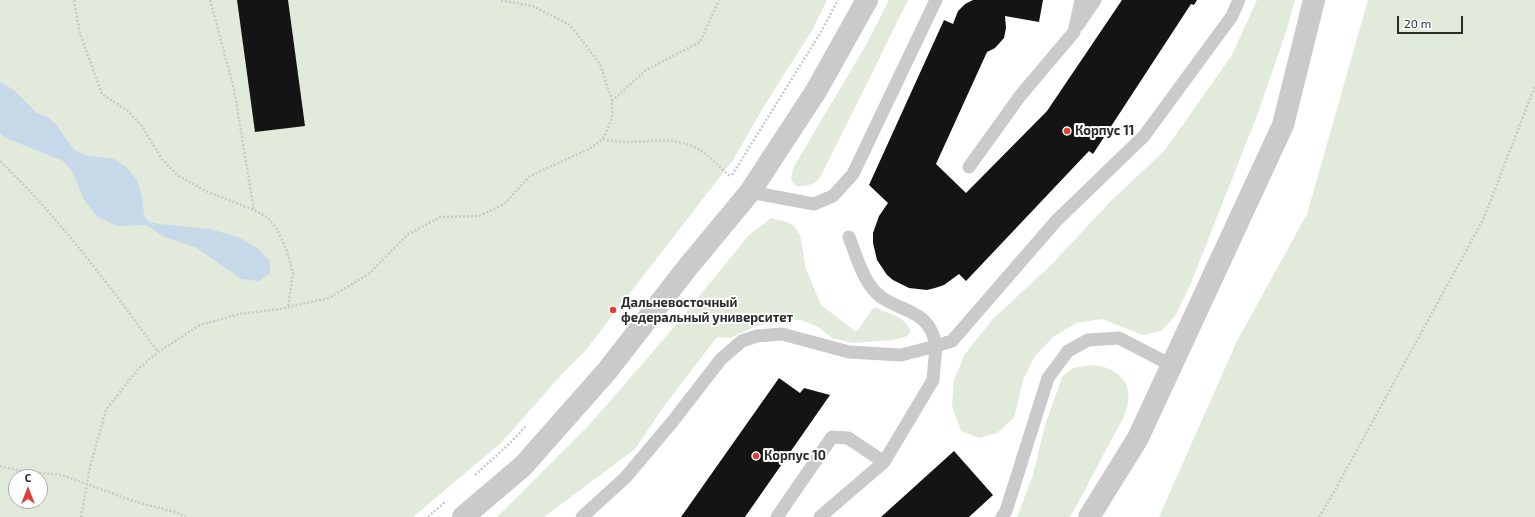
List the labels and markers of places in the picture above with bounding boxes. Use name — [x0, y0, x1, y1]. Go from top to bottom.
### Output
place label: Корпус 11 — [1075, 123, 1134, 139]
marker: Корпус 11 — [1062, 126, 1072, 136]
place label: Дальневосточный федеральный университет — [621, 295, 793, 326]
marker: Дальневосточный федеральный университет — [608, 305, 618, 315]
place label: Корпус 10 — [764, 448, 826, 464]
marker: Корпус 10 — [751, 451, 761, 461]

